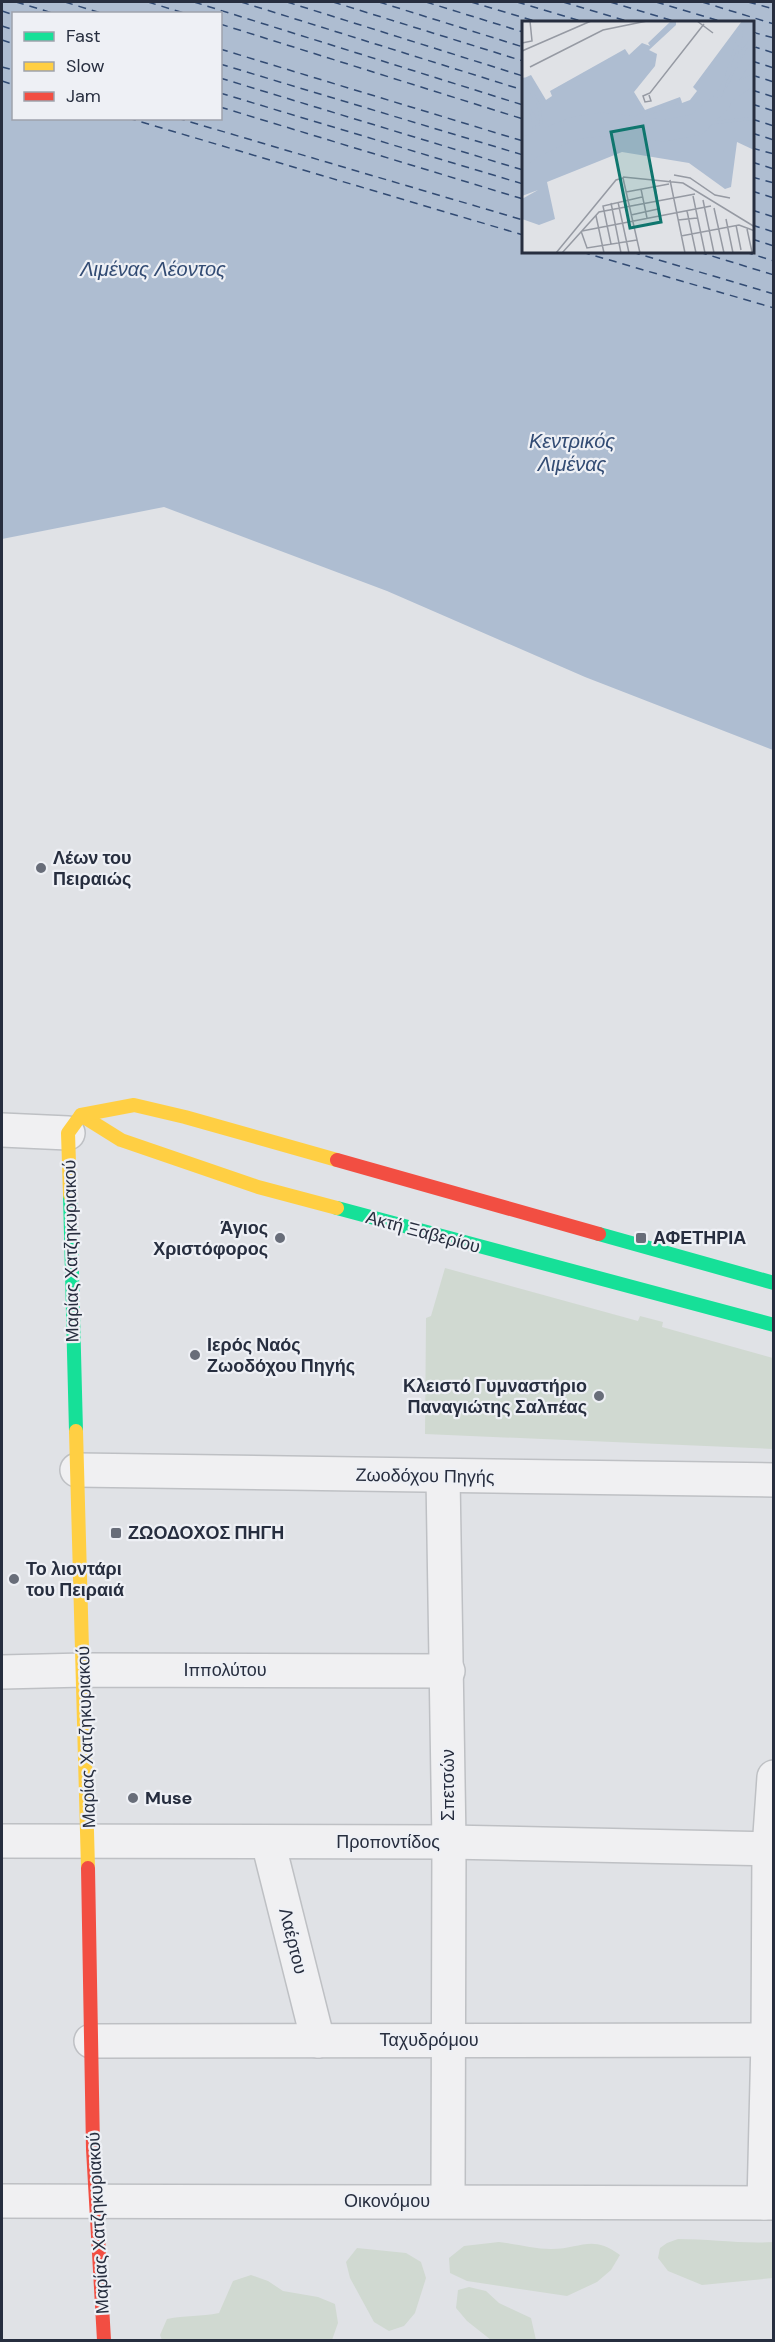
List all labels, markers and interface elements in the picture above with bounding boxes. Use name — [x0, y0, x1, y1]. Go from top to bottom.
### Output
legend — [12, 12, 222, 120]
inset map — [522, 21, 754, 254]
text: Fast — [66, 24, 101, 48]
text: Slow — [66, 54, 105, 78]
text: Jam — [66, 84, 101, 108]
water label: Λιμένας Λέοντος — [79, 256, 226, 282]
water label: Κεντρικός Λιμένας — [529, 428, 615, 477]
place label: Λέων του Πειραιώς — [53, 846, 132, 891]
marker: Λέων του Πειραιώς — [34, 861, 48, 875]
street label: Μαρίας Χατζηκυριακού — [57, 1160, 85, 1342]
street label: Ακτή Ξαβερίου — [363, 1205, 483, 1259]
place label: Άγιος Χριστόφορος — [153, 1216, 268, 1261]
place label: ΑΦΕΤΗΡΙΑ — [653, 1226, 746, 1250]
marker: Άγιος Χριστόφορος — [273, 1231, 287, 1245]
marker: ΑΦΕΤΗΡΙΑ — [634, 1231, 648, 1245]
place label: Ιερός Ναός Ζωοδόχου Πηγής — [207, 1333, 355, 1378]
marker: Ιερός Ναός Ζωοδόχου Πηγής — [188, 1348, 202, 1362]
place label: Κλειστό Γυμναστήριο Παναγιώτης Σαλπέας — [403, 1374, 587, 1419]
marker: Κλειστό Γυμναστήριο Παναγιώτης Σαλπέας — [592, 1389, 606, 1403]
street label: Ζωοδόχου Πηγής — [355, 1463, 495, 1489]
place label: ΖΩΟΔΟΧΟΣ ΠΗΓΗ — [128, 1521, 284, 1545]
marker: ΖΩΟΔΟΧΟΣ ΠΗΓΗ — [109, 1526, 123, 1540]
place label: Το λιοντάρι του Πειραιά — [26, 1557, 124, 1602]
marker: Το λιοντάρι του Πειραιά — [7, 1572, 21, 1586]
street label: Μαρίας Χατζηκυριακού — [71, 1645, 101, 1829]
street label: Ιππολύτου — [183, 1658, 267, 1682]
street label: Σπετσών — [436, 1749, 460, 1821]
place label: Muse — [145, 1786, 193, 1810]
marker: Muse — [126, 1791, 140, 1805]
street label: Προποντίδος — [336, 1830, 440, 1854]
street label: Λαέρτου — [273, 1906, 313, 1976]
street label: Ταχυδρόμου — [379, 2028, 479, 2052]
street label: Μαρίας Χατζηκυριακού — [81, 2131, 115, 2315]
street label: Οικονόμου — [344, 2189, 430, 2213]

